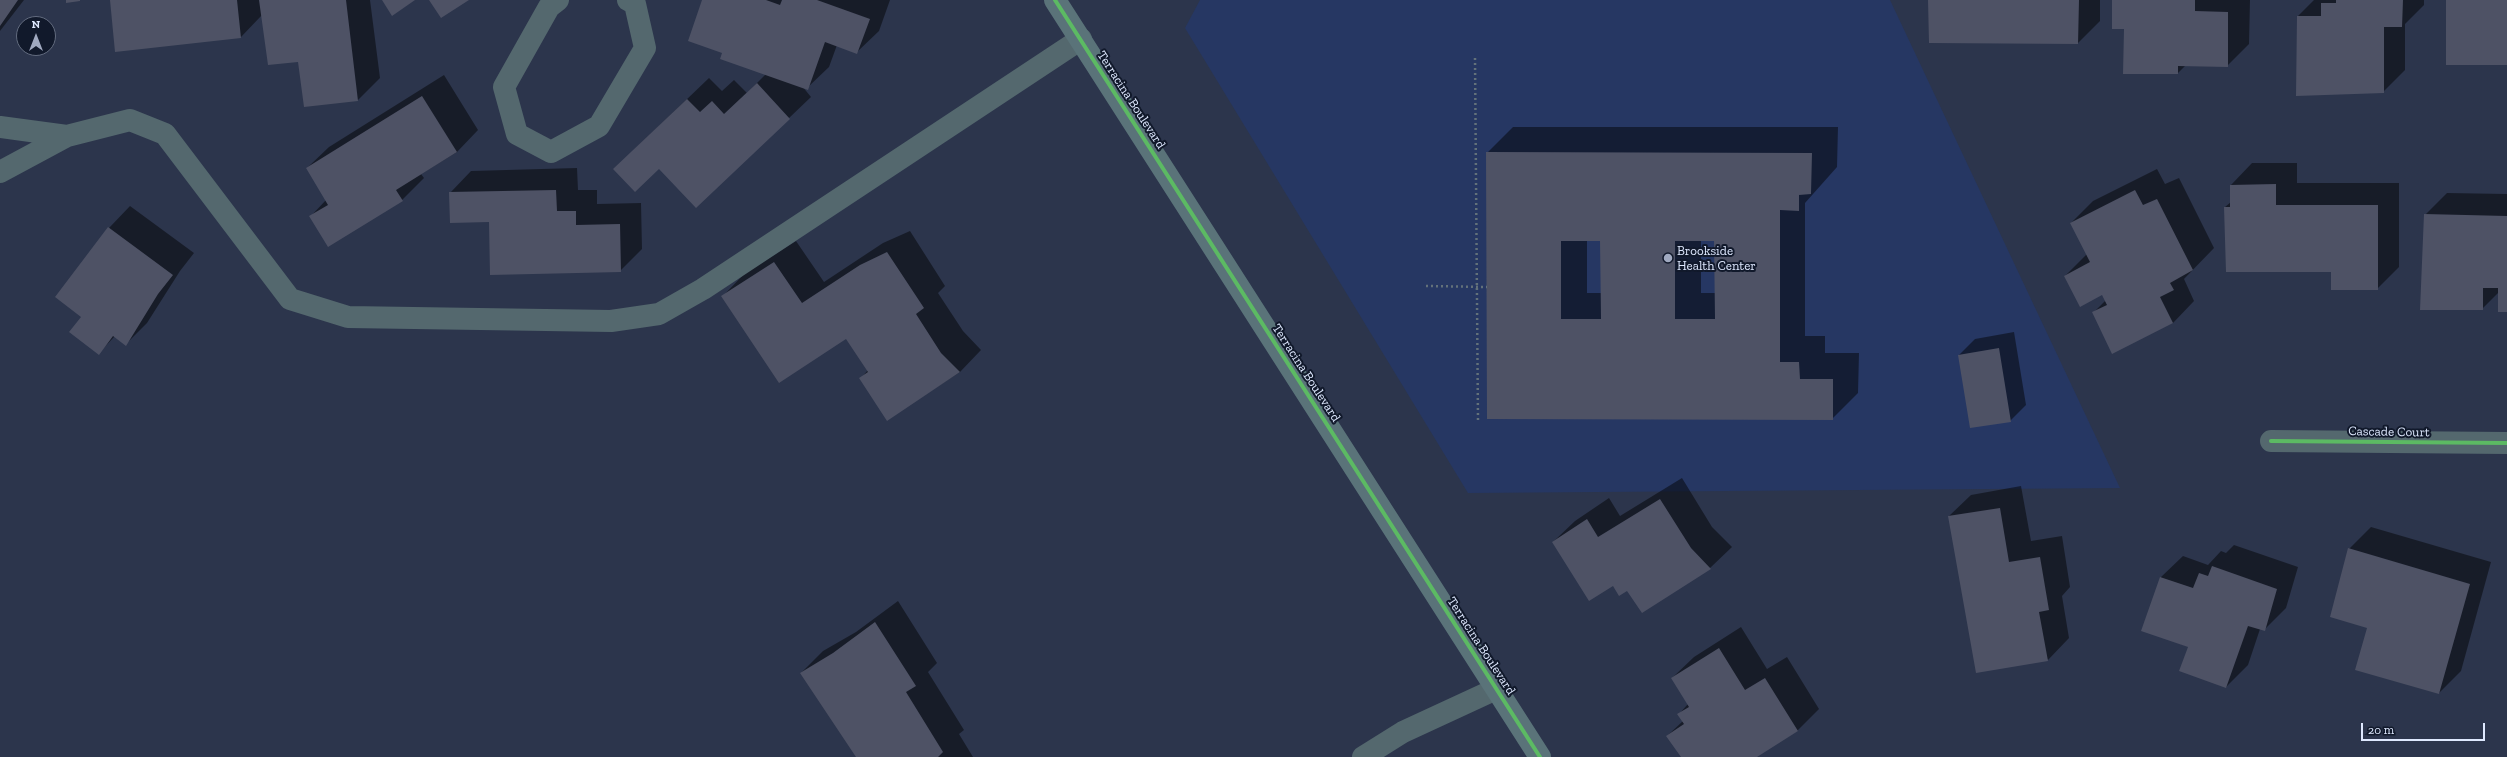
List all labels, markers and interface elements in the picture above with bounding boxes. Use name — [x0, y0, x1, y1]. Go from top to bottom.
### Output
north arrow — [16, 16, 56, 56]
text: N — [32, 18, 40, 31]
street label: Terracina Boulevard — [1094, 48, 1168, 152]
place label: Brookside Health Center — [1677, 243, 1756, 274]
marker: Brookside Health Center — [1662, 252, 1674, 264]
street label: Terracina Boulevard — [1269, 321, 1343, 425]
street label: Cascade Court — [2348, 423, 2430, 441]
street label: Terracina Boulevard — [1444, 594, 1518, 698]
scale bar — [2363, 715, 2487, 741]
text: 20 m — [2368, 723, 2394, 737]

